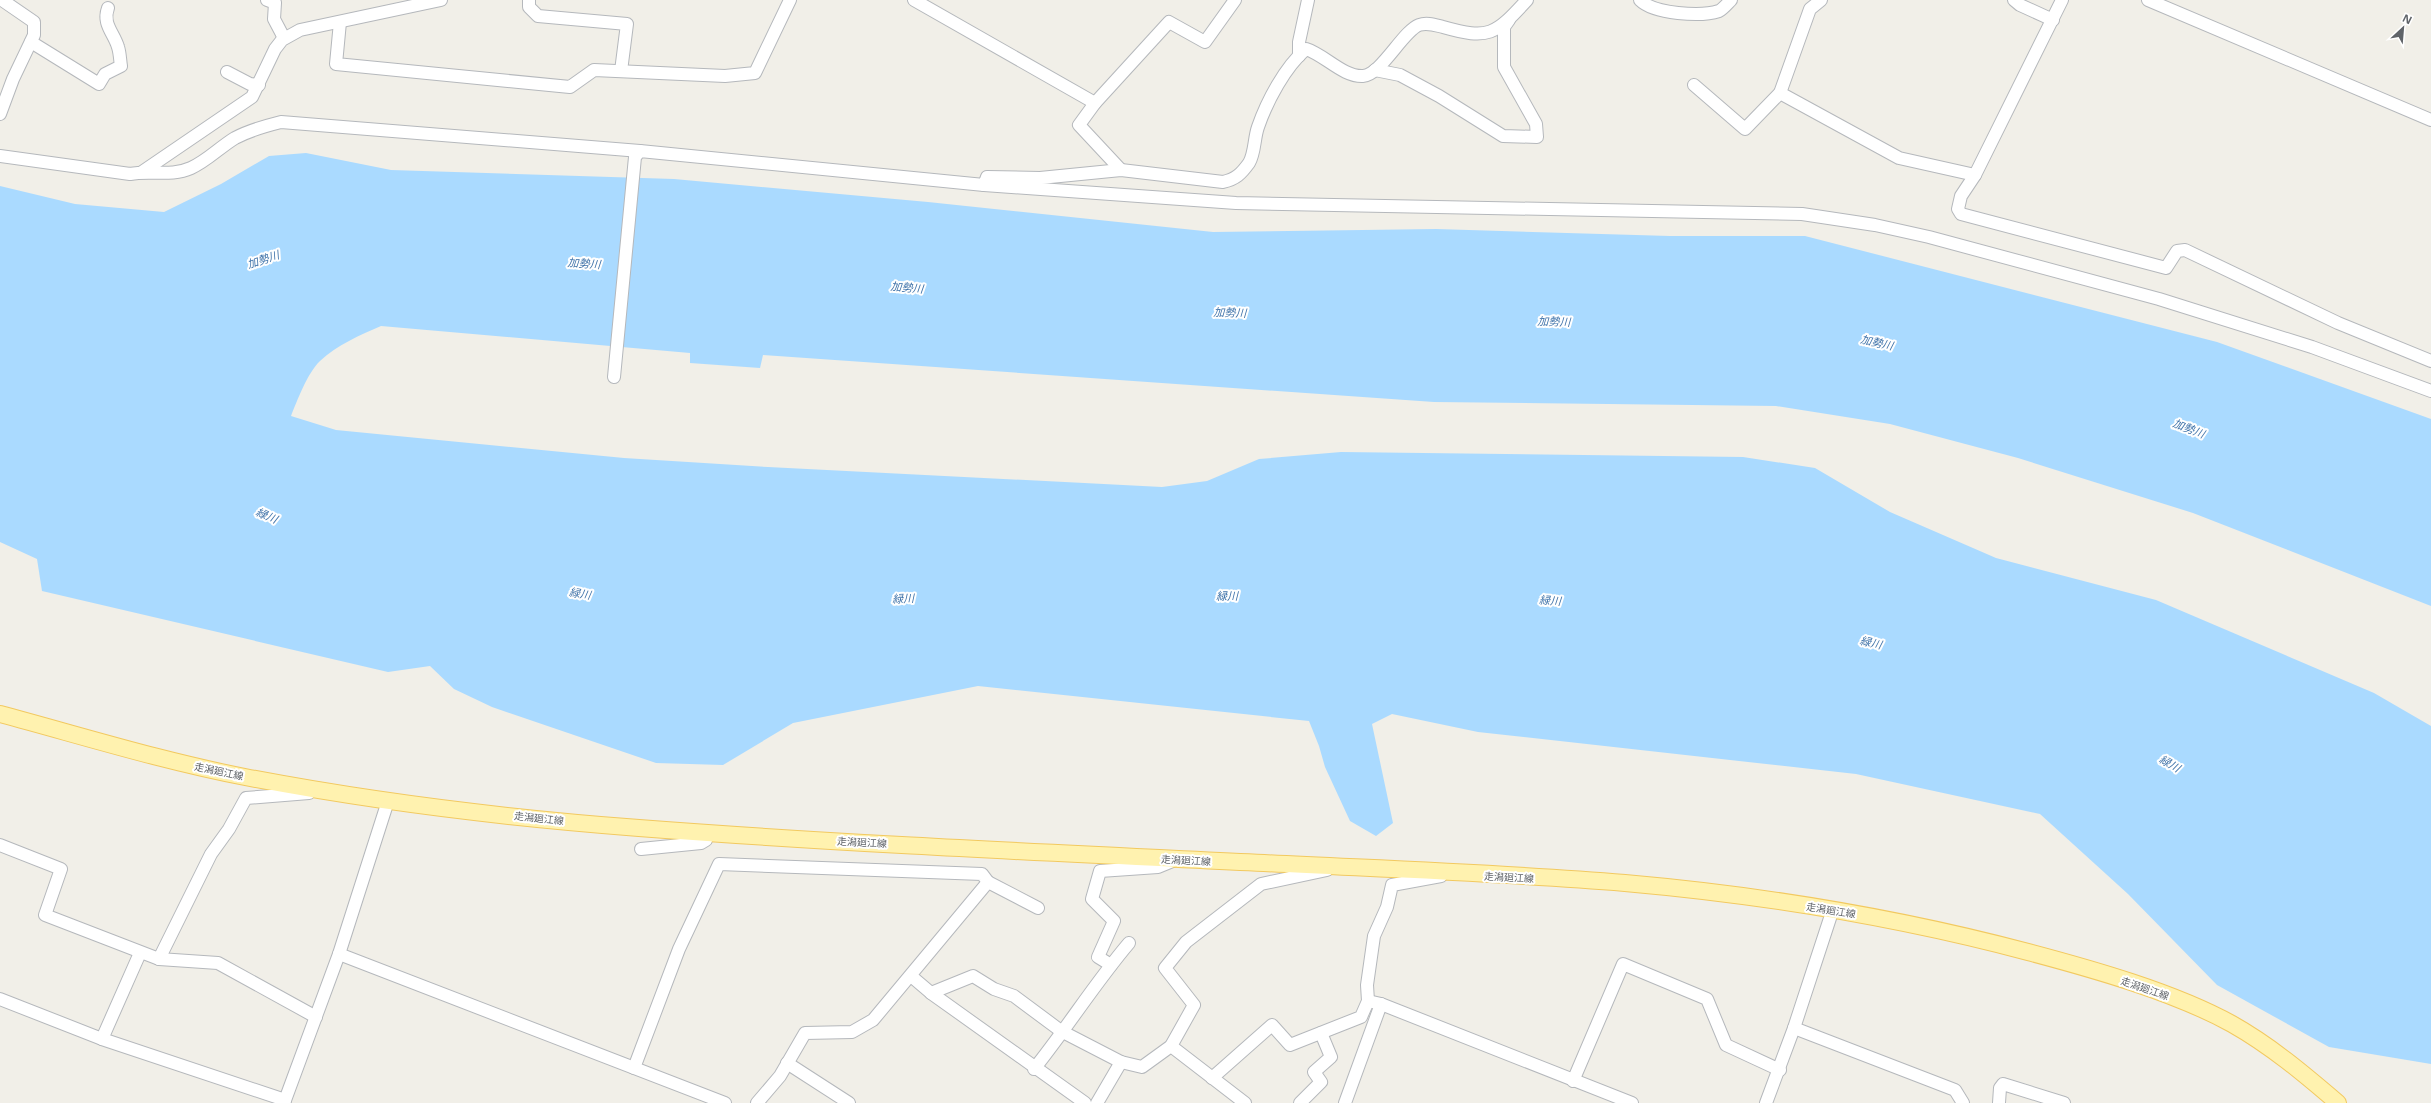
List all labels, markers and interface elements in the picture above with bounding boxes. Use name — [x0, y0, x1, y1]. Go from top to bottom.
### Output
north arrow — [2383, 8, 2423, 48]
text: N — [2400, 10, 2415, 27]
water label: 加勢川 — [245, 246, 282, 271]
water label: 加勢川 — [567, 254, 602, 272]
water label: 加勢川 — [890, 278, 925, 296]
water label: 加勢川 — [1213, 304, 1248, 320]
water label: 加勢川 — [1537, 313, 1572, 329]
water label: 加勢川 — [1859, 331, 1896, 353]
water label: 加勢川 — [2171, 415, 2208, 441]
water label: 緑川 — [254, 504, 281, 527]
water label: 緑川 — [568, 584, 593, 602]
water label: 緑川 — [1216, 588, 1239, 603]
water label: 緑川 — [892, 590, 915, 606]
water label: 緑川 — [1539, 592, 1562, 608]
water label: 緑川 — [1859, 632, 1884, 652]
water label: 緑川 — [2157, 751, 2184, 775]
street label: 走潟廻江線 — [193, 759, 245, 783]
street label: 走潟廻江線 — [513, 808, 565, 828]
street label: 走潟廻江線 — [837, 834, 887, 850]
street label: 走潟廻江線 — [1161, 852, 1211, 868]
street label: 走潟廻江線 — [1484, 869, 1534, 885]
street label: 走潟廻江線 — [1805, 899, 1857, 921]
street label: 走潟廻江線 — [2119, 973, 2171, 1003]

